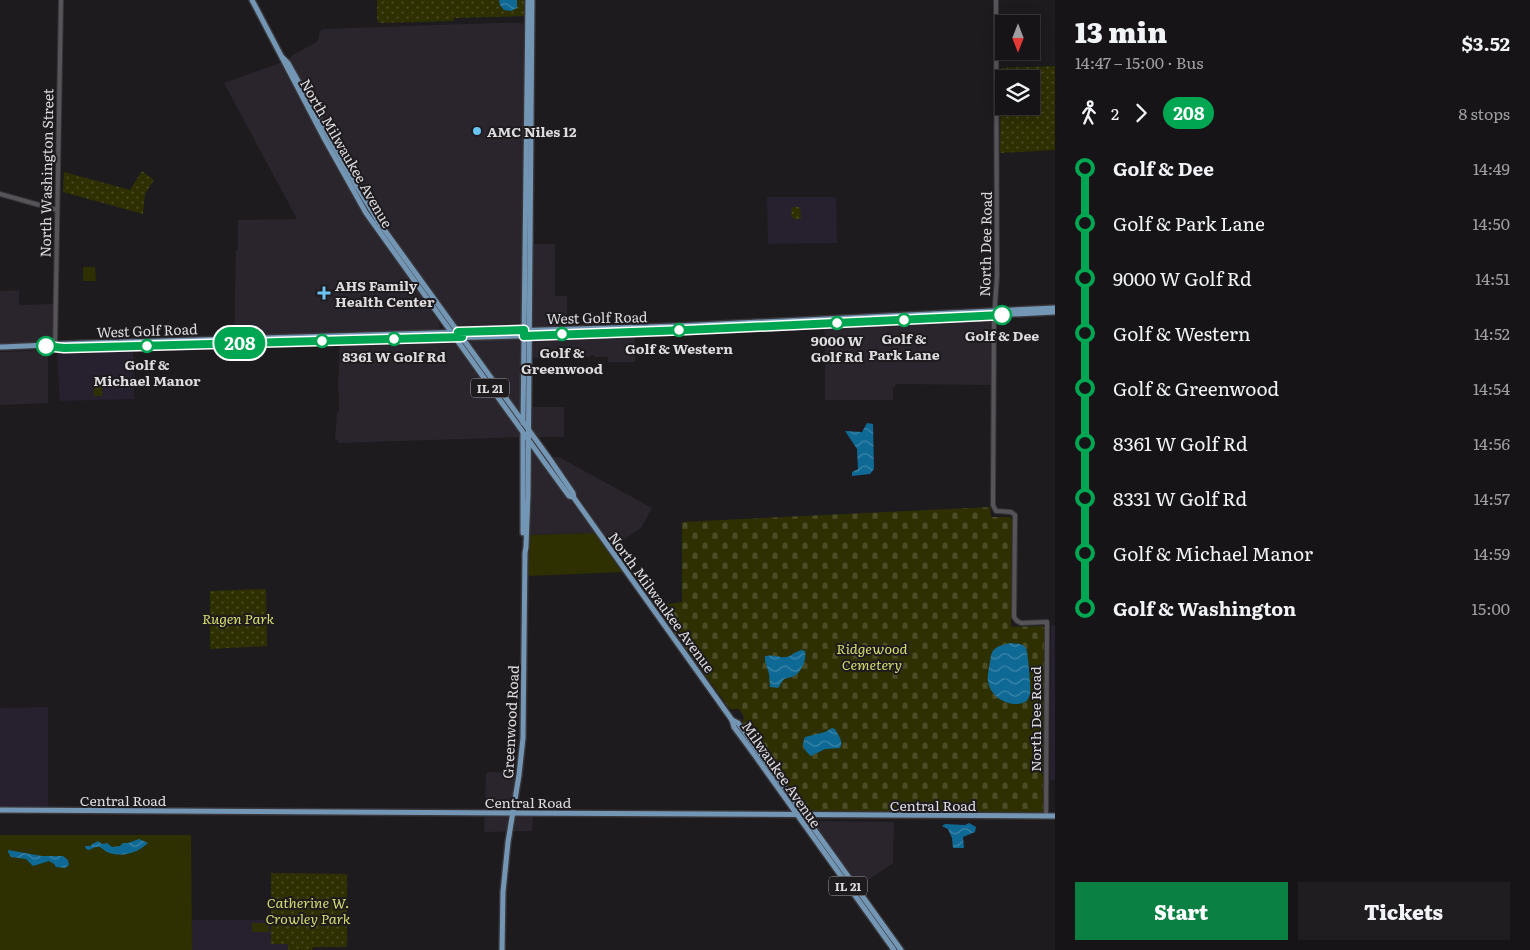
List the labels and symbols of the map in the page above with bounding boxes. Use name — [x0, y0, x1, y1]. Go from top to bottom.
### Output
north arrow — [995, 15, 1040, 60]
street label: North Milwaukee Avenue — [296, 75, 398, 231]
street label: North Washington Street — [35, 88, 57, 258]
place label: AMC Niles 12 — [487, 121, 577, 141]
marker: AMC Niles 12 — [471, 125, 483, 137]
street label: North Dee Road — [974, 191, 996, 297]
place label: AHS Family Health Center — [335, 275, 435, 311]
marker: AHS Family Health Center — [317, 286, 331, 300]
marker: Golf & Dee — [992, 305, 1012, 325]
street label: West Golf Road — [546, 306, 648, 328]
marker: Golf & Park Lane — [897, 313, 911, 327]
marker: 9000 W Golf Rd — [830, 316, 844, 330]
street label: West Golf Road — [96, 318, 198, 342]
marker: Golf & Western — [672, 323, 686, 337]
place label: Golf & Dee — [965, 325, 1039, 345]
line badge: 208 — [211, 327, 269, 359]
marker: Golf & Greenwood — [555, 327, 569, 341]
place label: Golf & Park Lane — [868, 328, 940, 364]
place label: 9000 W Golf Rd — [811, 330, 864, 366]
marker: 8361 W Golf Rd — [387, 332, 401, 346]
unlabelled marker — [315, 334, 329, 348]
unlabelled marker — [36, 336, 56, 356]
place label: Golf & Western — [625, 338, 733, 358]
marker: Golf & Michael Manor — [140, 339, 154, 353]
place label: Golf & Greenwood — [521, 342, 603, 378]
place label: 8361 W Golf Rd — [342, 346, 446, 366]
place label: Golf & Michael Manor — [93, 354, 201, 390]
road number: IL 21 — [471, 378, 509, 398]
street label: North Milwaukee Avenue — [604, 528, 720, 676]
park label: Rugen Park — [202, 608, 274, 628]
park label: Ridgewood Cemetery — [836, 638, 908, 674]
street label: Greenwood Road — [497, 664, 523, 779]
street label: North Dee Road — [1025, 666, 1045, 772]
street label: Milwaukee Avenue — [738, 717, 826, 831]
street label: Central Road — [80, 790, 167, 810]
street label: Central Road — [485, 792, 572, 812]
street label: Central Road — [890, 795, 977, 815]
road number: IL 21 — [829, 876, 867, 896]
park label: Catherine W. Crowley Park — [266, 892, 351, 928]

